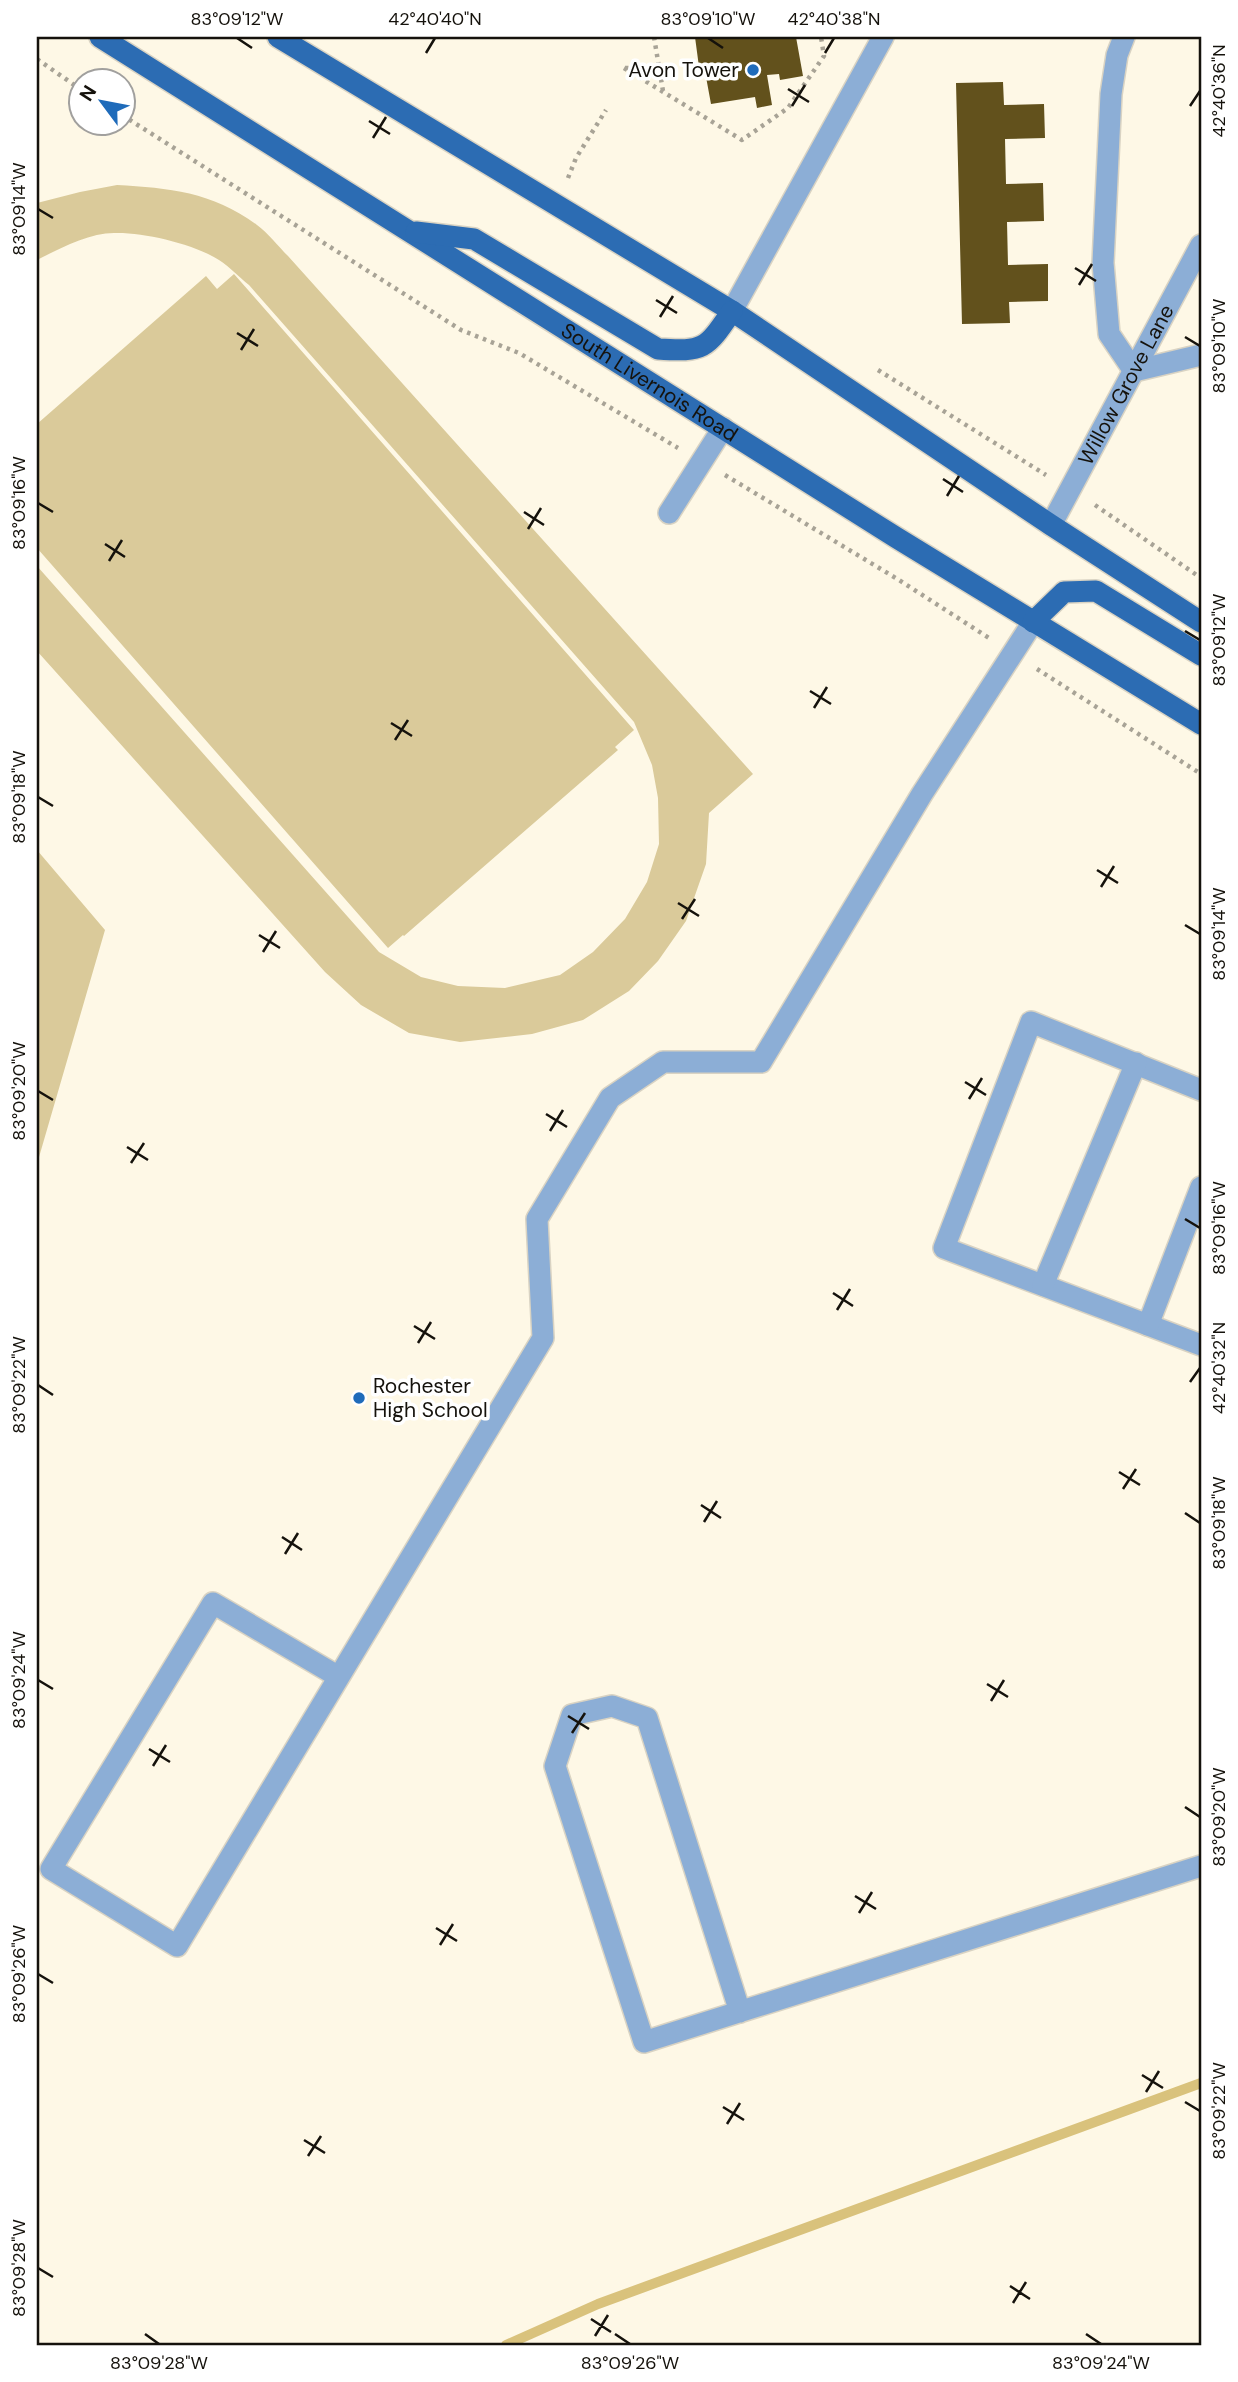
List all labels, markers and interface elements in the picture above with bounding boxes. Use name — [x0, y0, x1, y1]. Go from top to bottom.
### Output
text: 83°09'12"W — [191, 7, 283, 31]
text: 42°40'40"N — [388, 7, 482, 31]
text: 83°09'10"W — [661, 7, 755, 31]
text: 42°40'38"N — [788, 7, 880, 31]
text: 42°40'36"N — [1207, 44, 1231, 138]
place label: Avon Tower — [628, 56, 739, 84]
marker: Avon Tower — [745, 62, 761, 78]
north arrow — [66, 66, 136, 136]
text: N — [74, 81, 102, 106]
text: 83°09'14"W — [7, 162, 31, 256]
text: 83°09'10"W — [1207, 299, 1231, 393]
street label: Willow Grove Lane — [1072, 300, 1181, 470]
street label: South Livernois Road — [556, 316, 743, 448]
text: 83°09'16"W — [7, 456, 31, 550]
text: 83°09'12"W — [1207, 594, 1231, 686]
text: 83°09'18"W — [7, 750, 31, 844]
text: 83°09'14"W — [1207, 887, 1231, 981]
text: 83°09'20"W — [7, 1041, 31, 1141]
text: 83°09'16"W — [1207, 1181, 1231, 1275]
text: 42°40'32"N — [1207, 1322, 1231, 1414]
text: 83°09'22"W — [7, 1336, 31, 1434]
place label: Rochester High School — [373, 1372, 488, 1424]
marker: Rochester High School — [351, 1390, 367, 1406]
text: 83°09'18"W — [1207, 1476, 1231, 1570]
text: 83°09'24"W — [7, 1631, 31, 1729]
text: 83°09'20"W — [1207, 1767, 1231, 1867]
text: 83°09'26"W — [7, 1925, 31, 2023]
text: 83°09'22"W — [1207, 2062, 1231, 2160]
text: 83°09'28"W — [7, 2219, 31, 2317]
text: 83°09'28"W — [110, 2351, 208, 2375]
text: 83°09'26"W — [581, 2351, 679, 2375]
text: 83°09'24"W — [1052, 2351, 1150, 2375]

